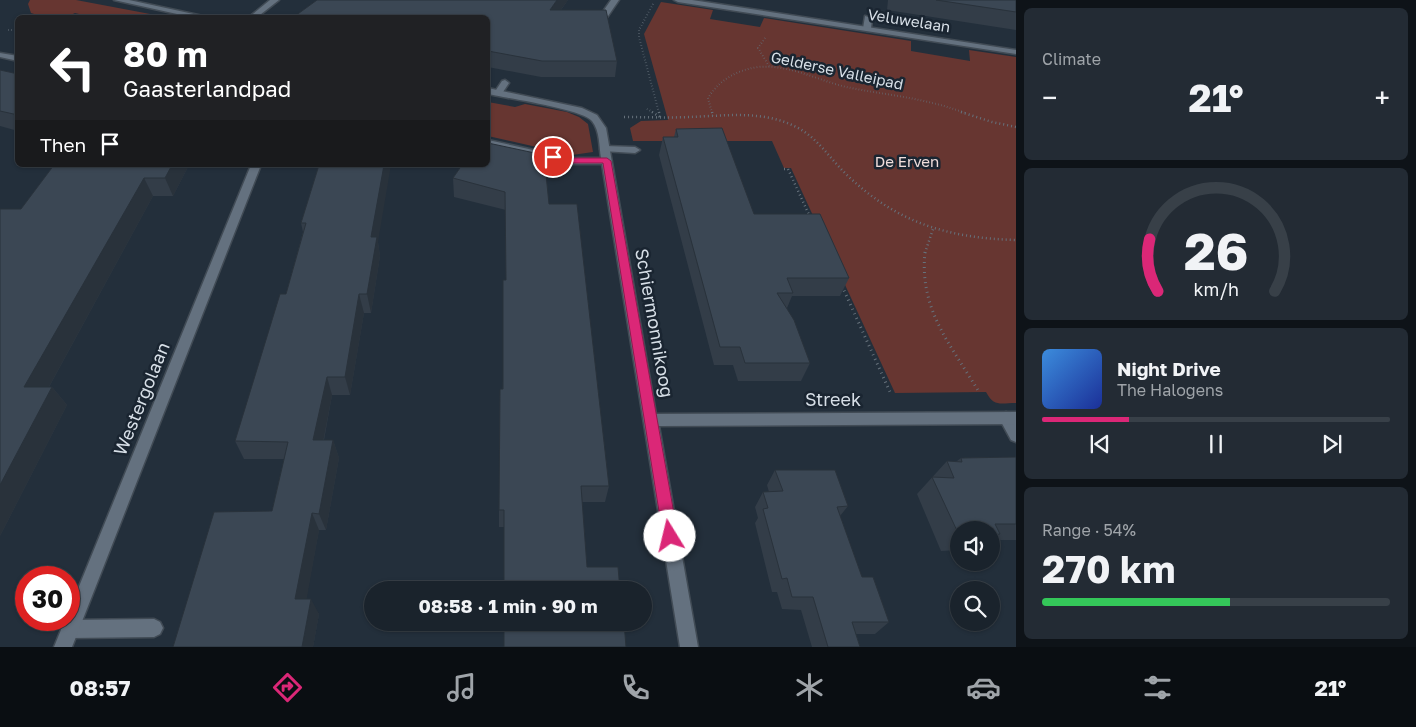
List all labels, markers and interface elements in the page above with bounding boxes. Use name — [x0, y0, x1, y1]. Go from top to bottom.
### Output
street label: Veluwelaan — [867, 5, 952, 35]
text: 80 m — [123, 33, 208, 75]
icon: left — [40, 35, 105, 100]
street label: Gelderse Valleipad — [769, 47, 905, 93]
text: Climate — [1042, 49, 1101, 69]
text: Gaasterlandpad — [123, 75, 291, 102]
text: 21° — [1189, 75, 1244, 120]
text: − — [1042, 81, 1057, 114]
text: + — [1375, 81, 1390, 114]
icon: arrive — [96, 130, 124, 158]
text: Then — [40, 133, 86, 156]
pin — [532, 136, 574, 178]
icon: arrive — [539, 143, 567, 171]
park label: De Erven — [875, 152, 939, 170]
text: 26 — [1184, 219, 1248, 281]
street label: Schiermonnikoog — [631, 247, 679, 399]
text: km/h — [1193, 278, 1239, 300]
street label: Westergolaan — [108, 339, 174, 458]
text: Night Drive — [1117, 357, 1221, 380]
text: The Halogens — [1117, 380, 1223, 400]
street label: Streek — [805, 388, 861, 410]
icon: previous — [1086, 430, 1114, 458]
icon: pause — [1202, 430, 1230, 458]
icon: next — [1318, 430, 1346, 458]
position arrow — [643, 509, 695, 561]
text: Range · 54% — [1042, 520, 1136, 540]
map controls — [950, 521, 1000, 631]
button: sound — [950, 521, 1000, 571]
text: 270 km — [1042, 546, 1175, 591]
speed limit sign: 30 — [15, 566, 80, 631]
button: search — [950, 581, 1000, 631]
text: 08:58 · 1 min · 90 m — [418, 594, 598, 617]
icon: directions — [270, 670, 305, 705]
icon: music — [444, 670, 479, 705]
icon: phone — [618, 670, 653, 705]
icon: climate — [792, 670, 827, 705]
icon: car — [966, 670, 1001, 705]
icon: filters — [1140, 670, 1175, 705]
text: 08:57 — [70, 674, 130, 701]
text: 21° — [1315, 674, 1346, 701]

